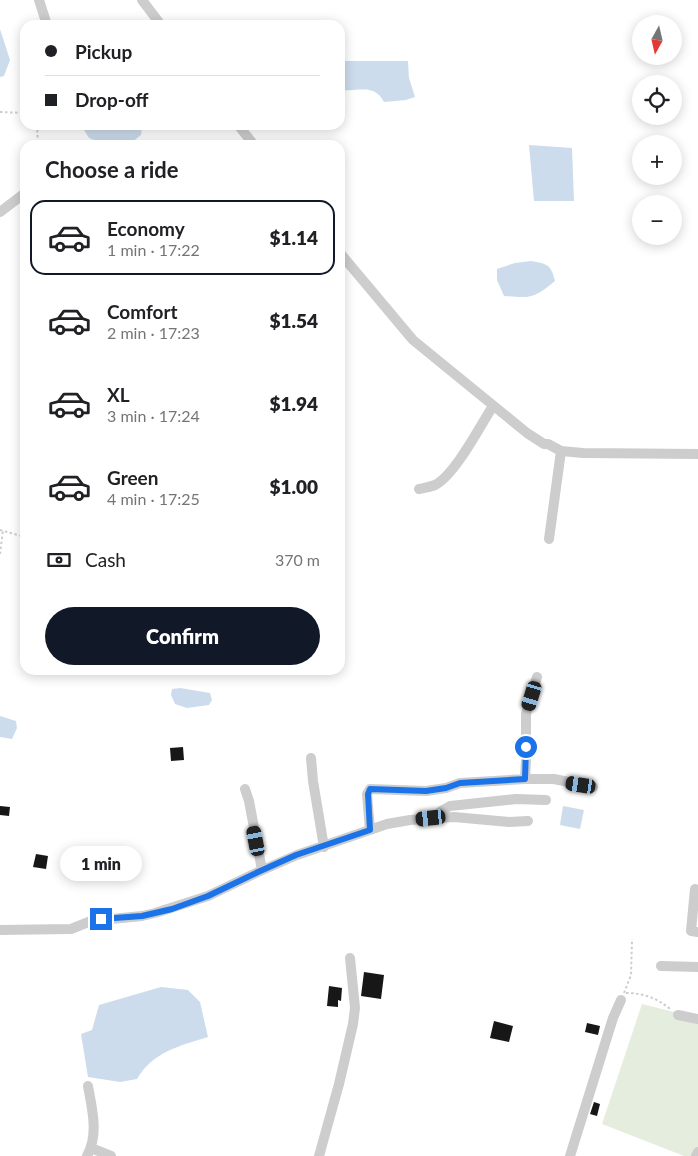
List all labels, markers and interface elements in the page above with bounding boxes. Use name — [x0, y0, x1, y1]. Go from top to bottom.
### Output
north arrow — [632, 15, 682, 65]
map controls — [632, 15, 682, 245]
text: Pickup — [75, 40, 132, 63]
button: locate — [632, 75, 682, 125]
text: Drop-off — [75, 88, 149, 111]
button: + — [632, 135, 682, 185]
text: Choose a ride — [45, 156, 179, 183]
button: − — [632, 195, 682, 245]
icon: car — [47, 215, 92, 260]
text: Economy — [107, 217, 185, 240]
text: $1.14 — [269, 226, 318, 249]
text: 1 min · 17:22 — [107, 240, 200, 259]
icon: car — [47, 298, 92, 343]
text: Comfort — [107, 300, 178, 323]
text: $1.54 — [269, 309, 318, 332]
text: 2 min · 17:23 — [107, 323, 200, 342]
icon: car — [47, 381, 92, 426]
text: XL — [107, 383, 130, 406]
text: $1.94 — [269, 392, 318, 415]
text: 3 min · 17:24 — [107, 406, 200, 425]
icon: car — [47, 464, 92, 509]
text: Green — [107, 466, 158, 489]
text: $1.00 — [269, 475, 318, 498]
text: 4 min · 17:25 — [107, 489, 200, 508]
icon: cash — [45, 546, 73, 574]
text: Cash — [85, 548, 126, 571]
text: 370 m — [275, 550, 320, 569]
button: Confirm — [45, 607, 320, 665]
car — [520, 679, 543, 713]
route start — [515, 736, 537, 758]
car — [565, 775, 596, 795]
car — [415, 809, 446, 827]
car — [245, 825, 266, 857]
callout: 1 min — [60, 846, 142, 882]
text: 1 min — [81, 854, 121, 873]
route end — [90, 908, 112, 930]

